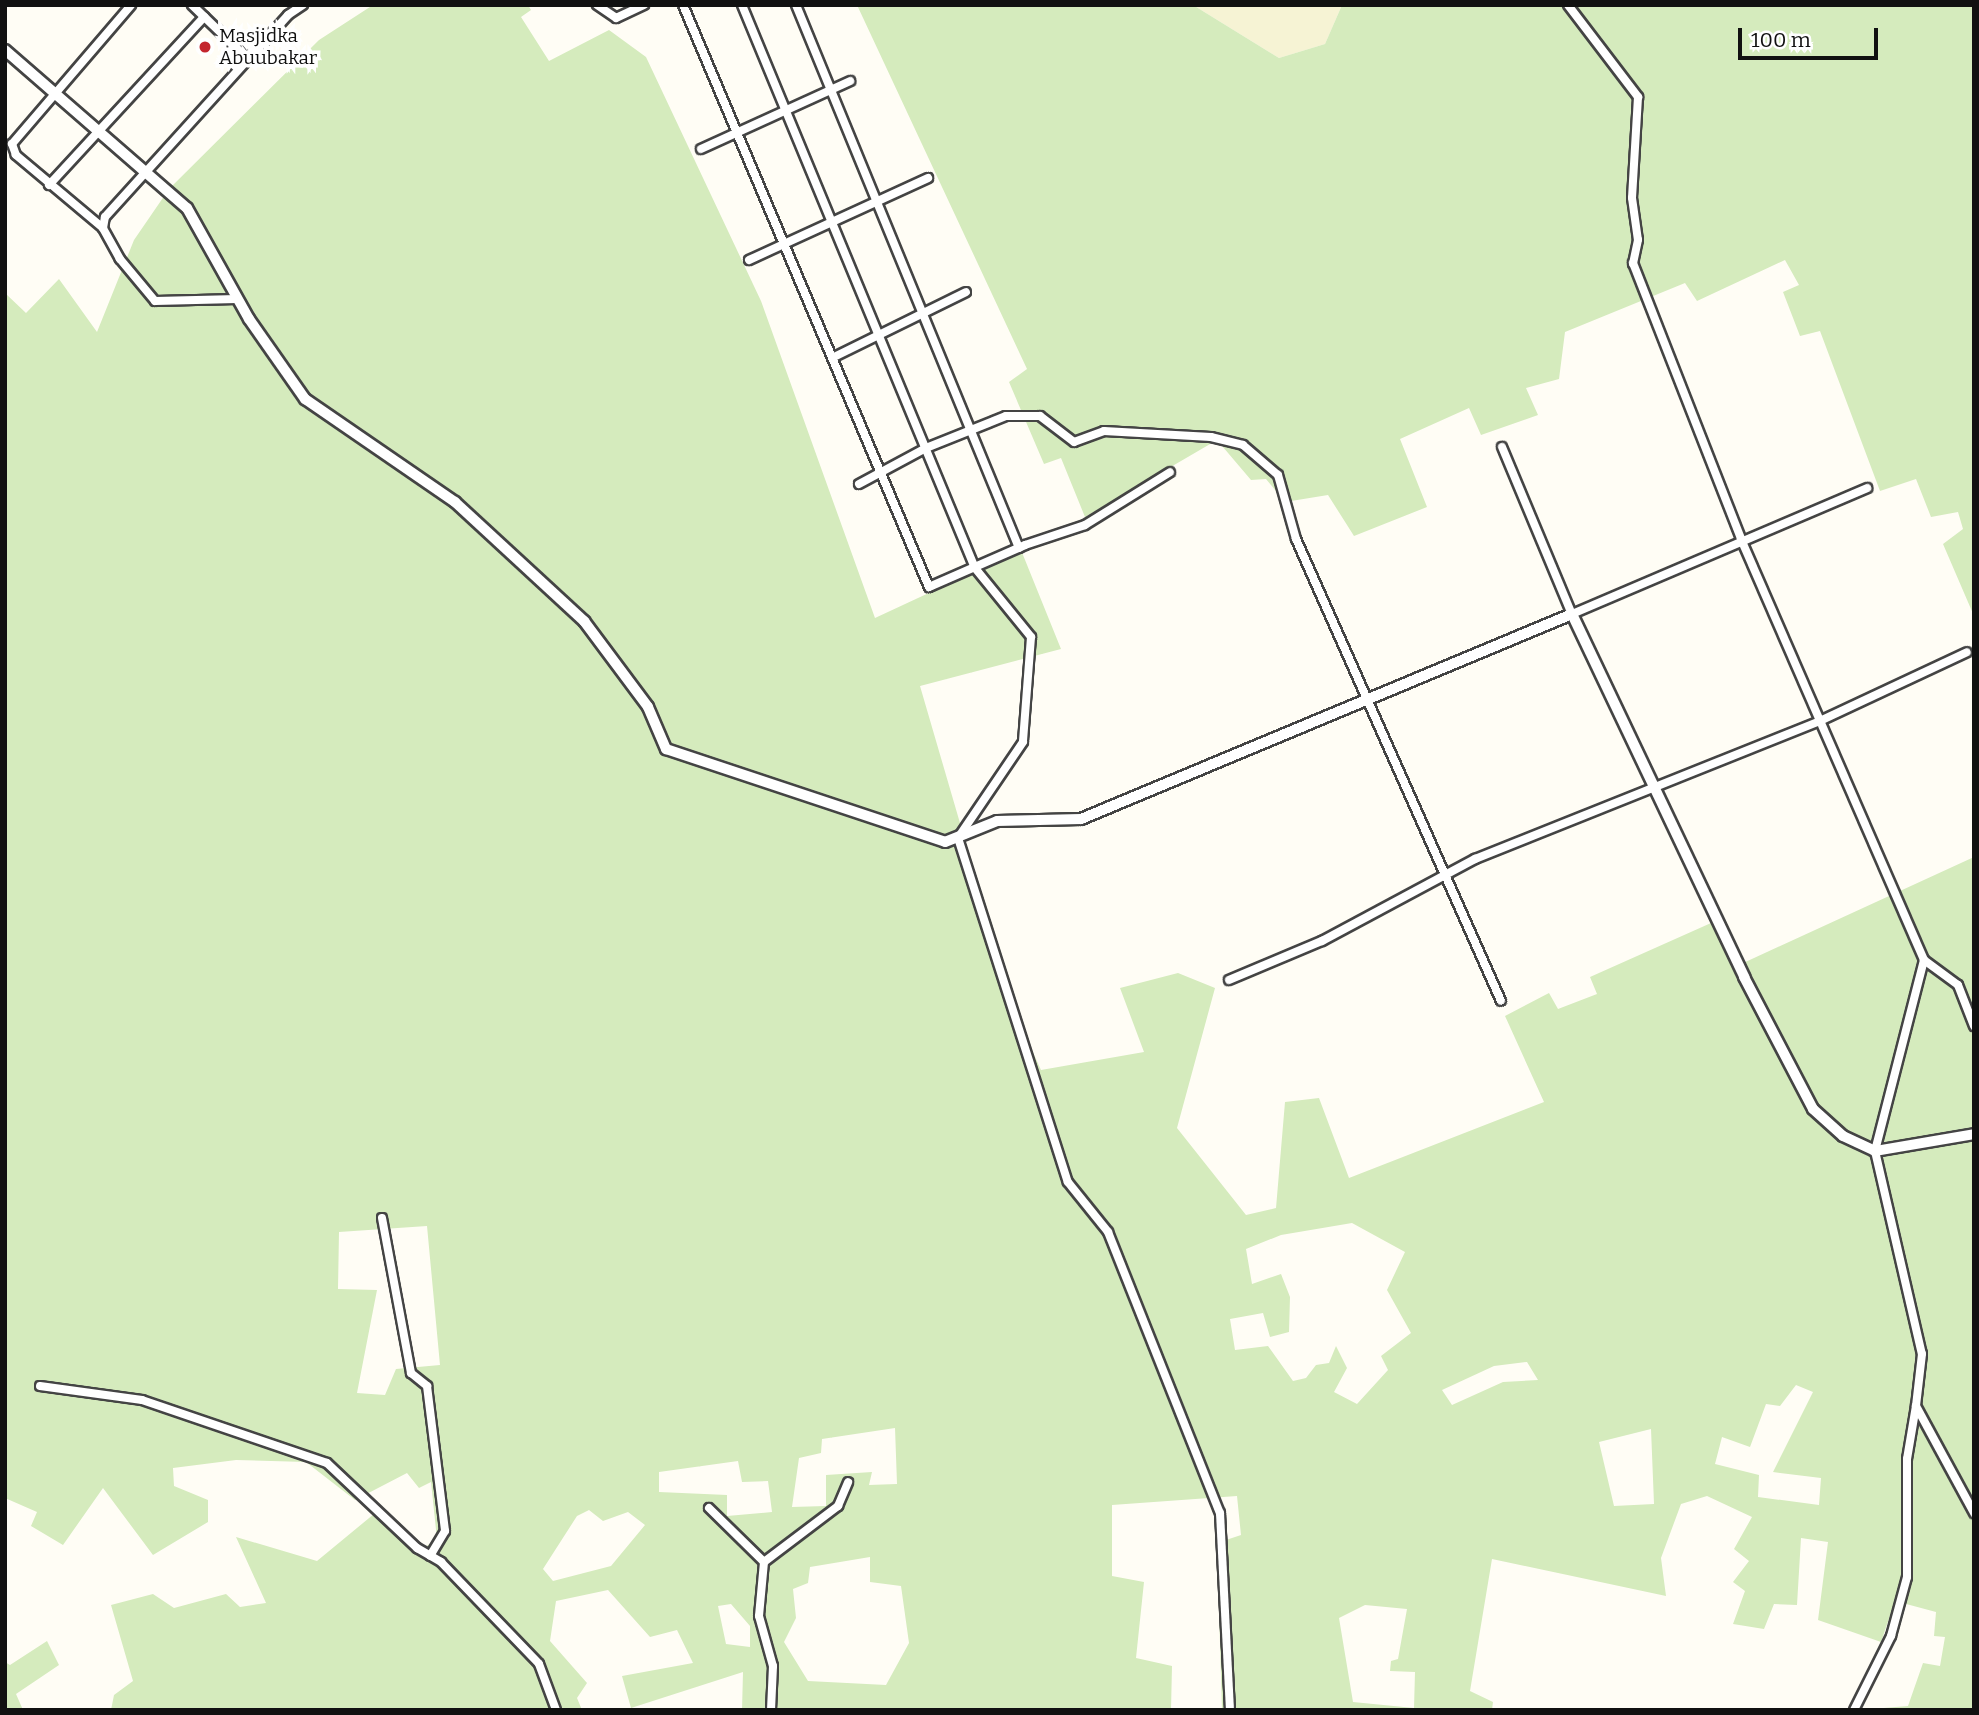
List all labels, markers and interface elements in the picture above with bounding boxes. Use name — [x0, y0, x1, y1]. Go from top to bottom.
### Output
scale bar — [1741, 14, 1881, 58]
place label: Masjidka Abuubakar — [219, 25, 317, 69]
text: 100 m — [1751, 27, 1811, 53]
marker: Masjidka Abuubakar — [197, 39, 213, 55]

